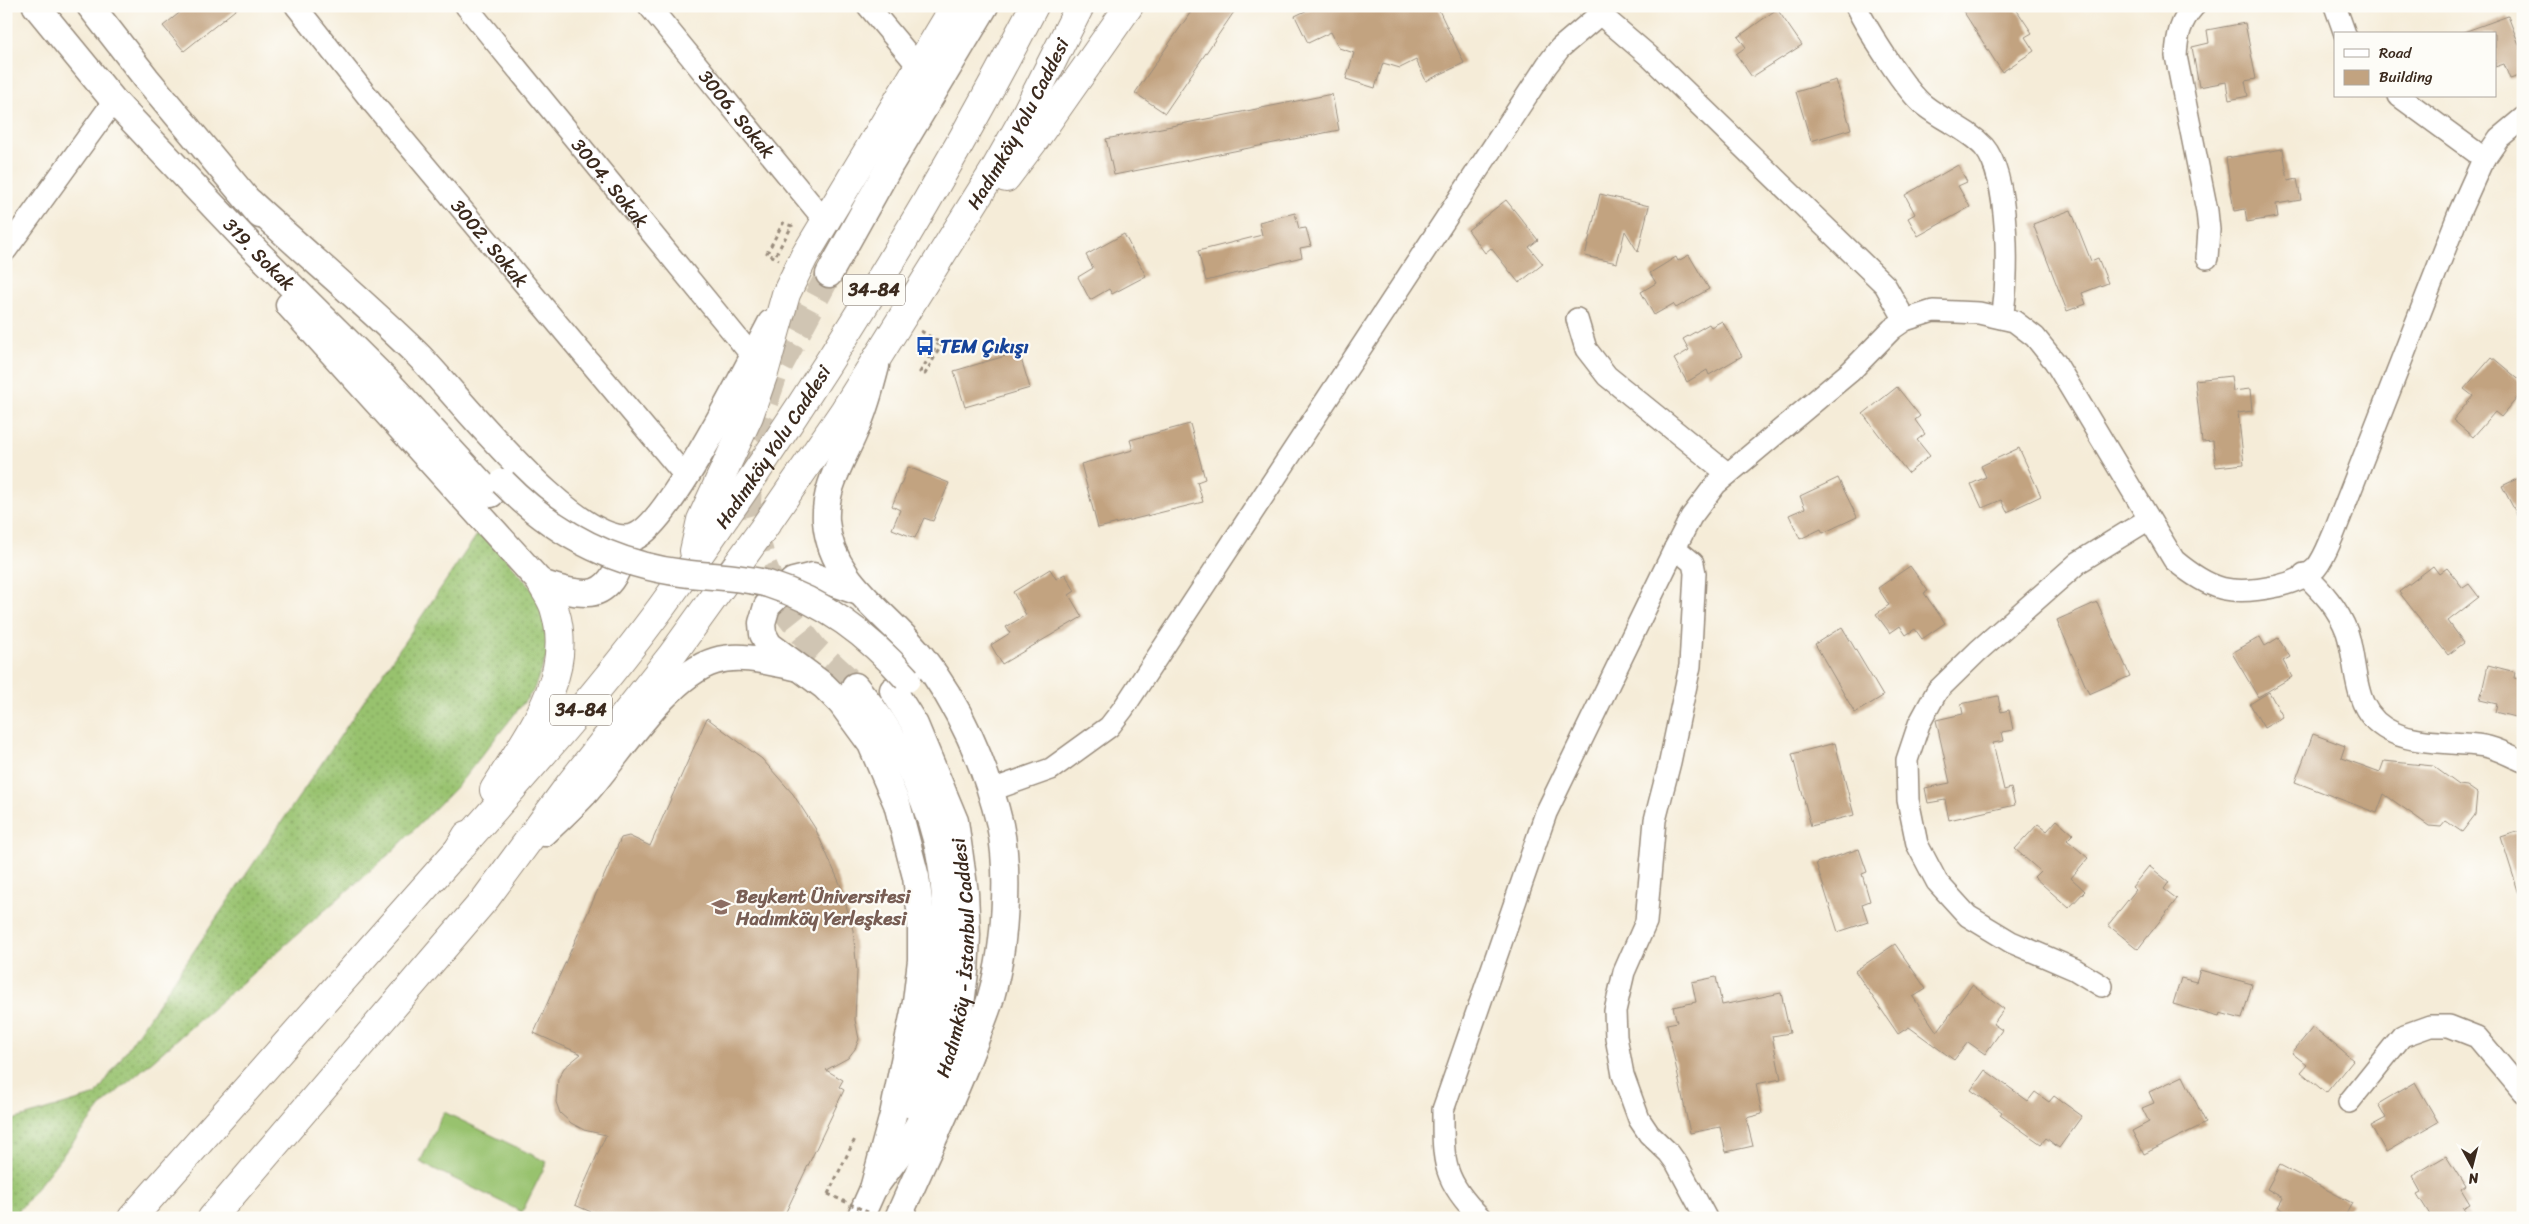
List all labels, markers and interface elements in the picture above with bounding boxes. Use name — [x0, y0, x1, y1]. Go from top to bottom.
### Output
street label: Hadımköy Yolu Caddesi — [957, 31, 1078, 216]
legend — [2334, 32, 2496, 98]
text: Road — [2379, 40, 2412, 66]
street label: 3006. Sokak — [690, 62, 784, 166]
text: Building — [2379, 64, 2433, 90]
street label: 3004. Sokak — [563, 130, 657, 235]
street label: 3002. Sokak — [443, 191, 537, 295]
street label: 319. Sokak — [215, 209, 304, 298]
road number: 34-84 — [843, 274, 905, 306]
place label: TEM Çıkışı — [940, 330, 1029, 363]
bus stop icon: TEM Çıkışı — [914, 335, 936, 357]
street label: Hadımköy Yolu Caddesi — [706, 358, 840, 536]
road number: 34-84 — [550, 694, 612, 726]
street label: Hadımköy - İstanbul Caddesi — [926, 835, 984, 1082]
place label: Beykent Üniversitesi Hadımköy Yerleşkesi — [735, 880, 912, 935]
school or university icon: Beykent Üniversitesi Hadımköy Yerleşkesi — [710, 896, 732, 918]
north arrow — [2446, 1142, 2496, 1192]
text: N — [2467, 1165, 2481, 1191]

